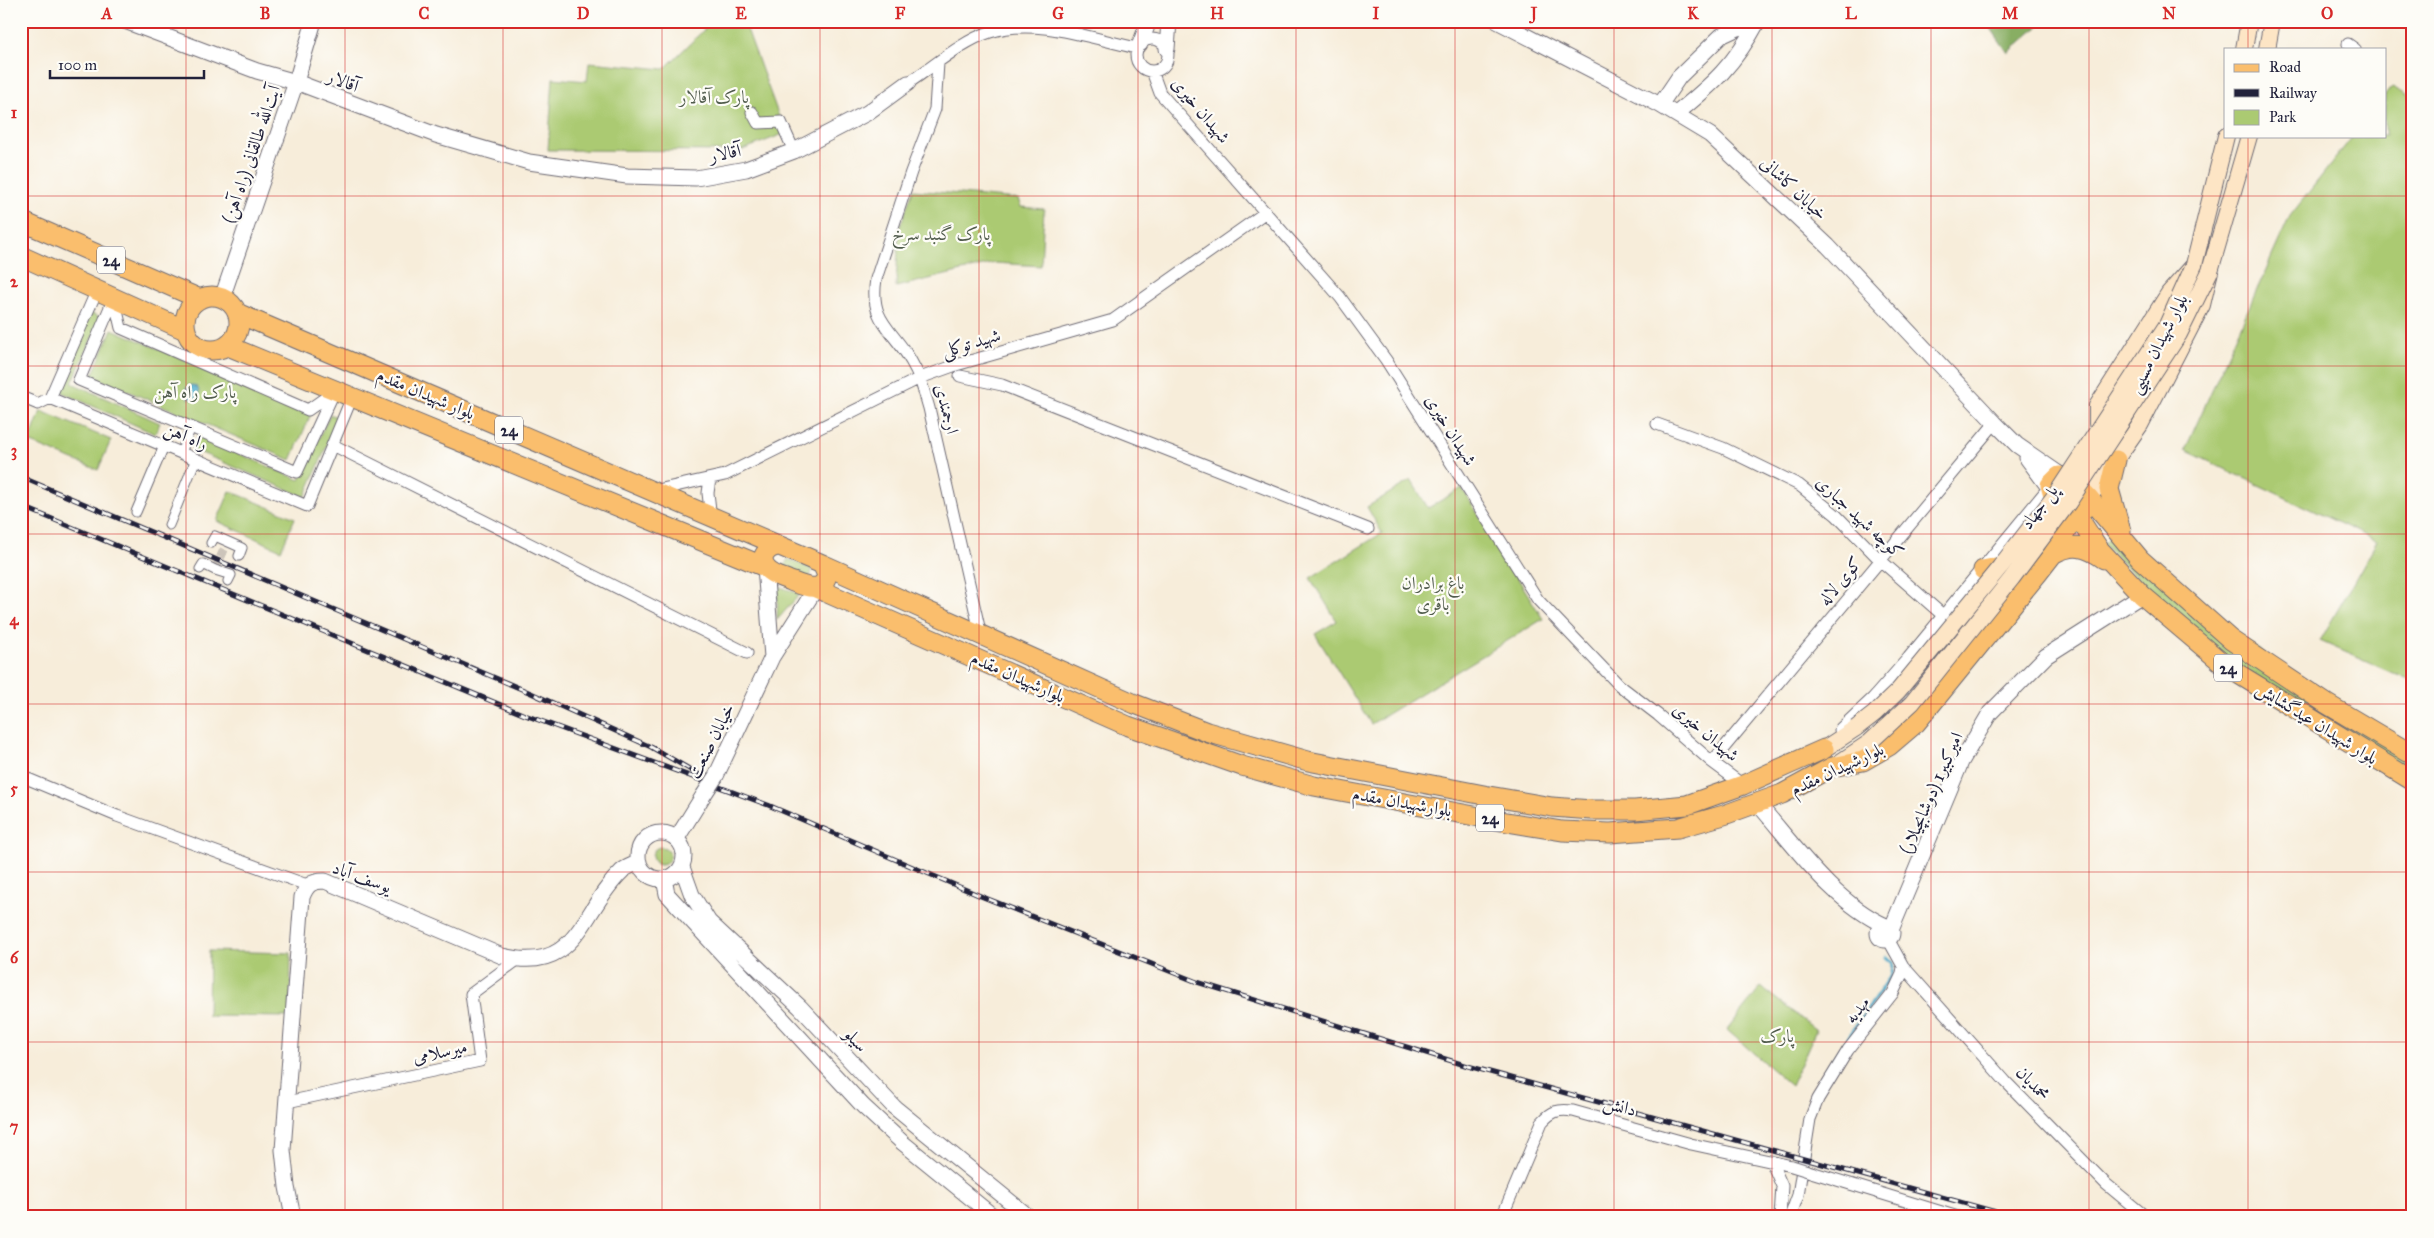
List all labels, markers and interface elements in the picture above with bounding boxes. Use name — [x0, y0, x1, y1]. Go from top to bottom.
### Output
text: A — [101, 4, 113, 23]
text: B — [260, 4, 270, 23]
text: C — [419, 4, 430, 23]
text: D — [577, 4, 590, 23]
text: E — [735, 4, 747, 23]
text: F — [895, 4, 906, 23]
text: G — [1052, 4, 1064, 23]
text: H — [1210, 4, 1224, 23]
text: I — [1373, 4, 1380, 23]
text: J — [1529, 4, 1538, 24]
text: K — [1687, 4, 1699, 23]
text: L — [1845, 4, 1857, 23]
text: M — [2002, 4, 2019, 23]
text: N — [2162, 4, 2176, 23]
text: O — [2321, 4, 2333, 23]
scale bar — [50, 48, 204, 80]
legend — [2224, 48, 2386, 138]
text: 100 m — [58, 56, 98, 74]
text: Road — [2269, 58, 2301, 76]
street label: آقالار — [322, 64, 364, 98]
street label: شهیدان خیری — [1166, 72, 1235, 148]
street label: (راه آهن) آیت‌الله طالقانی — [214, 79, 287, 226]
text: Railway — [2269, 84, 2318, 102]
park label: پارک آقالار — [677, 86, 750, 110]
text: 1 — [11, 103, 18, 122]
text: Park — [2269, 108, 2296, 126]
street label: آقالار — [705, 139, 745, 167]
street label: خیابان کاشانی — [1756, 151, 1832, 225]
park label: پارک گنبد سرخ — [892, 223, 992, 250]
road number: 24 — [97, 246, 125, 274]
text: 2 — [10, 272, 19, 291]
street label: بلوار شهیدان مسیبی — [2123, 291, 2196, 399]
street label: شهید توکلی — [939, 324, 1004, 364]
street label: بلوار شهیدان مقدم — [372, 363, 478, 429]
park label: پارک راه آهن — [154, 381, 238, 405]
street label: ارجمندی — [930, 382, 964, 436]
street label: شهیدان خیری — [1420, 390, 1482, 470]
road number: 24 — [495, 416, 523, 444]
street label: راه آهن — [161, 417, 211, 456]
text: 3 — [11, 441, 17, 461]
street label: کوچه شهید جباری — [1810, 471, 1909, 565]
street label: پل جهاد — [2015, 479, 2065, 535]
street label: کوی لاله — [1813, 552, 1867, 610]
park label: باغ برادران باقری — [1401, 572, 1465, 616]
text: 4 — [10, 610, 20, 630]
street label: بلوارشهیدان مقدم — [966, 646, 1068, 712]
road number: 24 — [2214, 654, 2242, 681]
street label: بلوار شهیدان عیدگشایش — [2251, 677, 2382, 770]
street label: شهیدان خیری — [1668, 698, 1744, 767]
street label: خیابان صنعت — [683, 700, 739, 782]
street label: امیرکبیر1 (دوشابچیلار) — [1894, 729, 1969, 858]
street label: بلوارشهیدان مقدم — [1787, 738, 1889, 805]
text: 5 — [10, 779, 18, 798]
street label: بلوارشهیدان مقدم — [1350, 782, 1453, 826]
road number: 24 — [1476, 804, 1504, 831]
street label: یوسف آباد — [329, 856, 396, 898]
text: 6 — [10, 948, 19, 967]
street label: مهدیه — [1840, 992, 1875, 1029]
street label: سیلو — [838, 1022, 873, 1057]
park label: پارک — [1760, 1025, 1795, 1049]
street label: میرسلامی — [411, 1036, 469, 1068]
street label: محمدیان — [2011, 1061, 2055, 1105]
street label: دانش — [1601, 1091, 1639, 1122]
text: 7 — [10, 1117, 19, 1136]

